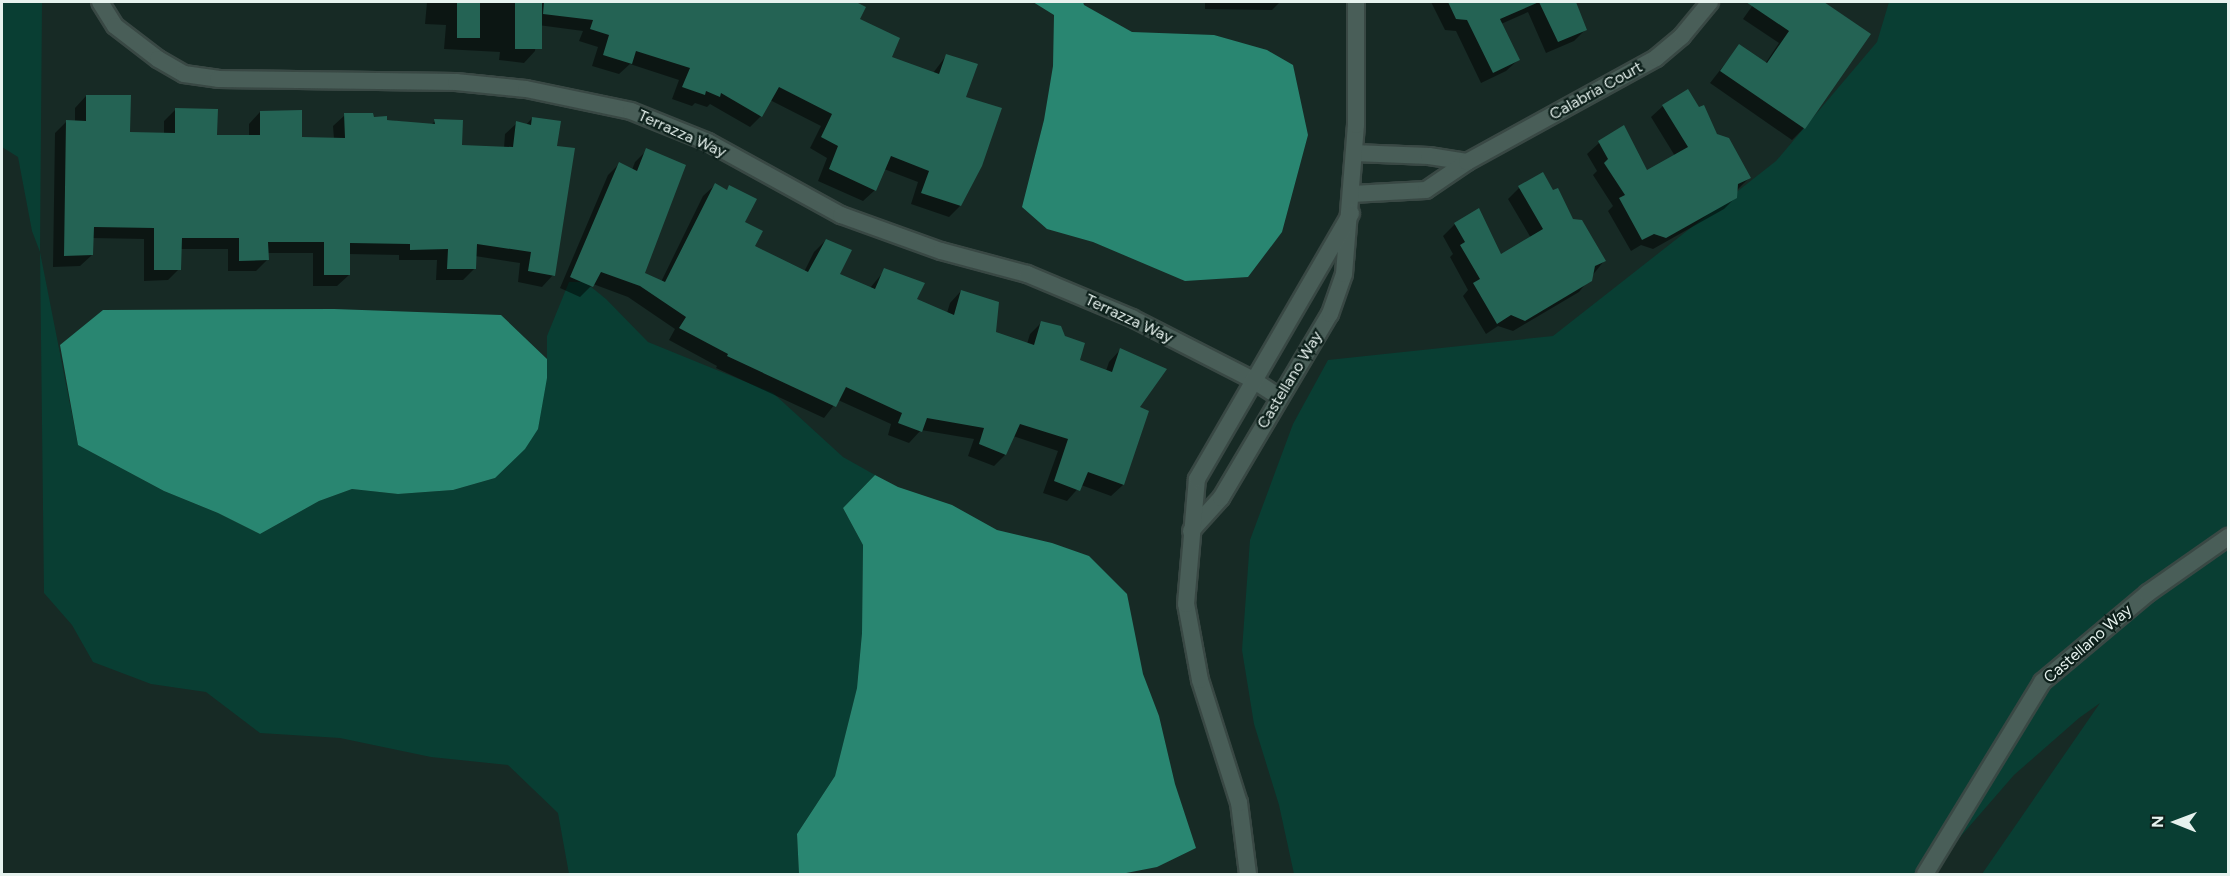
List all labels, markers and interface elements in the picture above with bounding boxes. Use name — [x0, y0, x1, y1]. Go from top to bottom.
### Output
street label: Calabria Court — [1546, 58, 1646, 124]
street label: Terrazza Way — [635, 106, 729, 162]
street label: Terrazza Way — [1082, 290, 1176, 348]
street label: Castellano Way — [1253, 328, 1327, 432]
street label: Castellano Way — [2040, 601, 2136, 687]
north arrow — [2146, 792, 2206, 852]
text: N — [2148, 815, 2167, 828]

